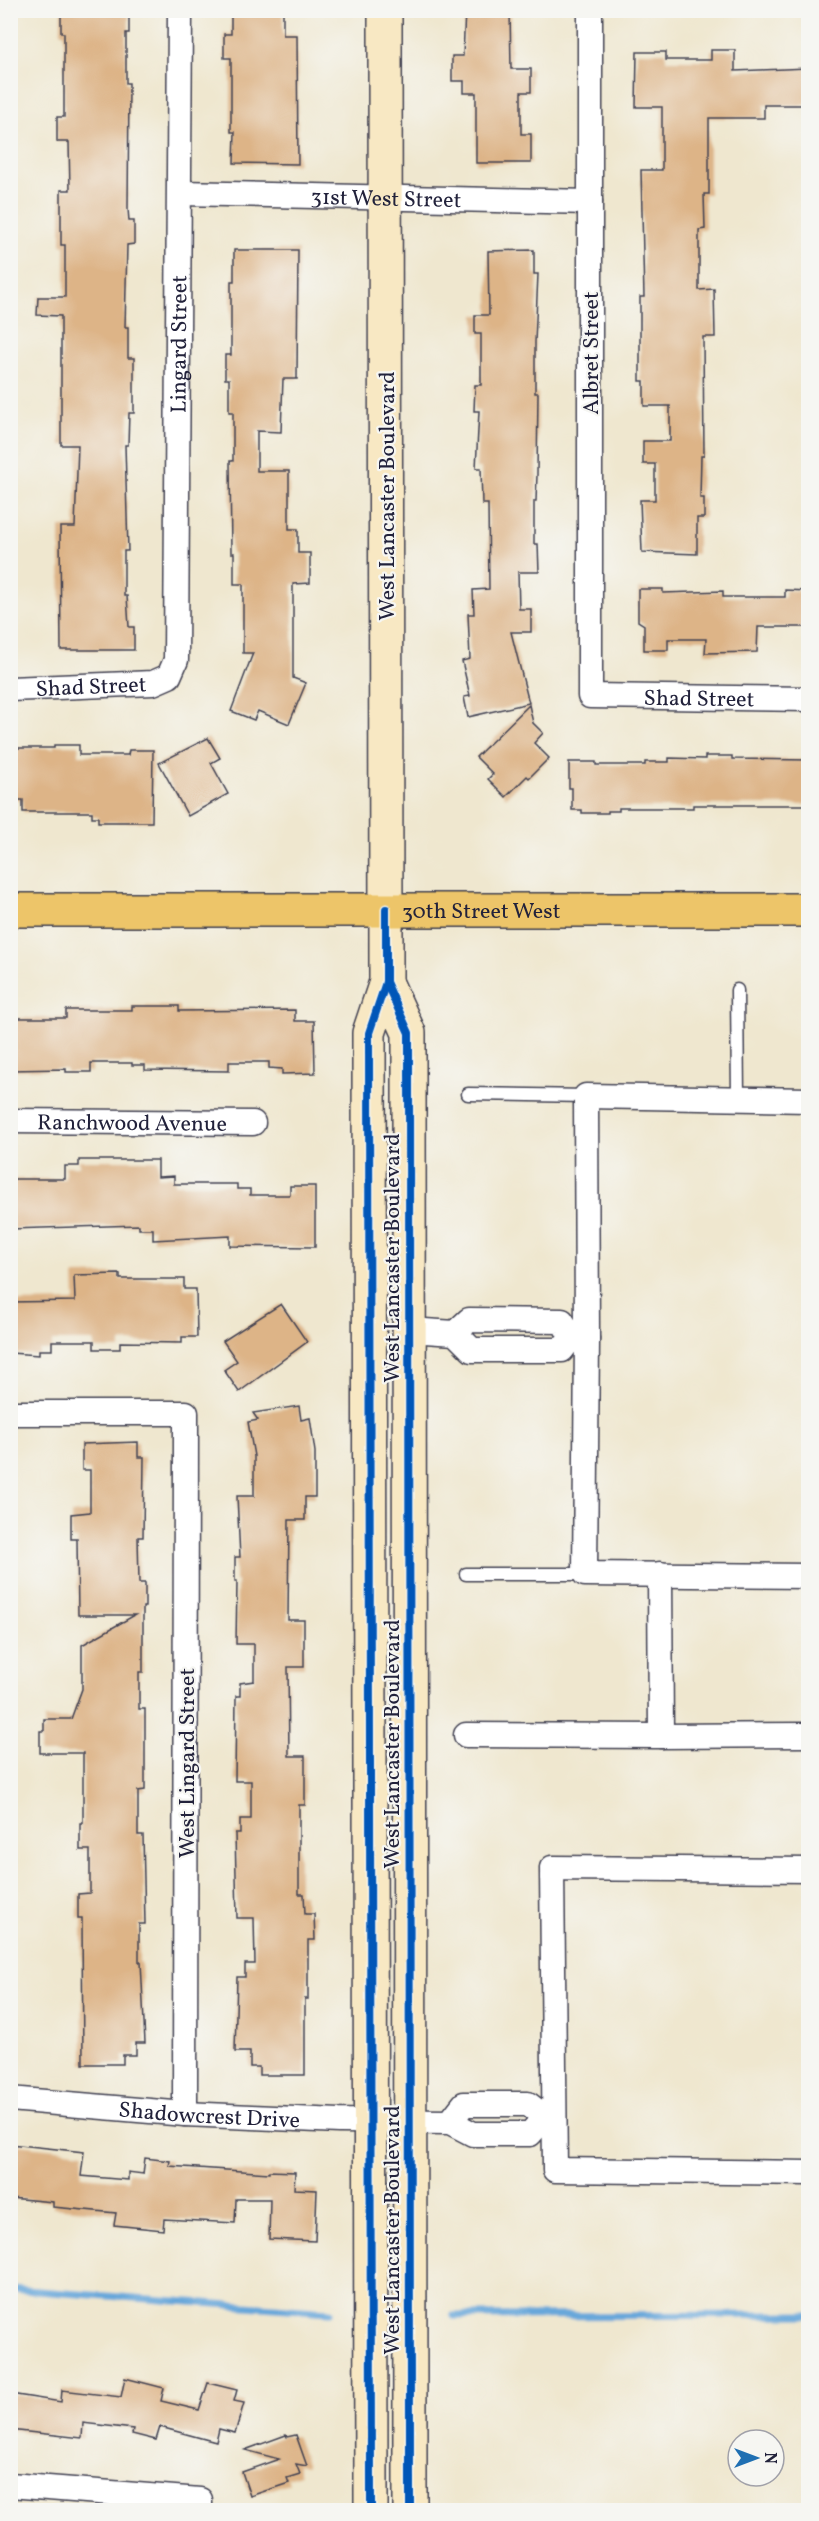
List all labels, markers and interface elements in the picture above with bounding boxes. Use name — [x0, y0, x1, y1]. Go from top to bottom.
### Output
street label: 31st West Street — [310, 183, 462, 217]
street label: Lingard Street — [165, 275, 196, 413]
street label: Albret Street — [577, 291, 608, 415]
street label: West Lancaster Boulevard — [373, 371, 404, 621]
street label: Shad Street — [35, 670, 147, 706]
street label: Shad Street — [643, 684, 755, 716]
street label: 30th Street West — [402, 897, 561, 928]
street label: Ranchwood Avenue — [37, 1108, 227, 1141]
street label: West Lancaster Boulevard — [378, 1133, 409, 1383]
street label: West Lancaster Boulevard — [378, 1619, 409, 1869]
street label: West Lingard Street — [173, 1668, 204, 1858]
street label: Shadowcrest Drive — [117, 2095, 301, 2137]
street label: West Lancaster Boulevard — [378, 2105, 409, 2355]
north arrow — [726, 2428, 786, 2488]
text: N — [758, 2452, 780, 2464]

